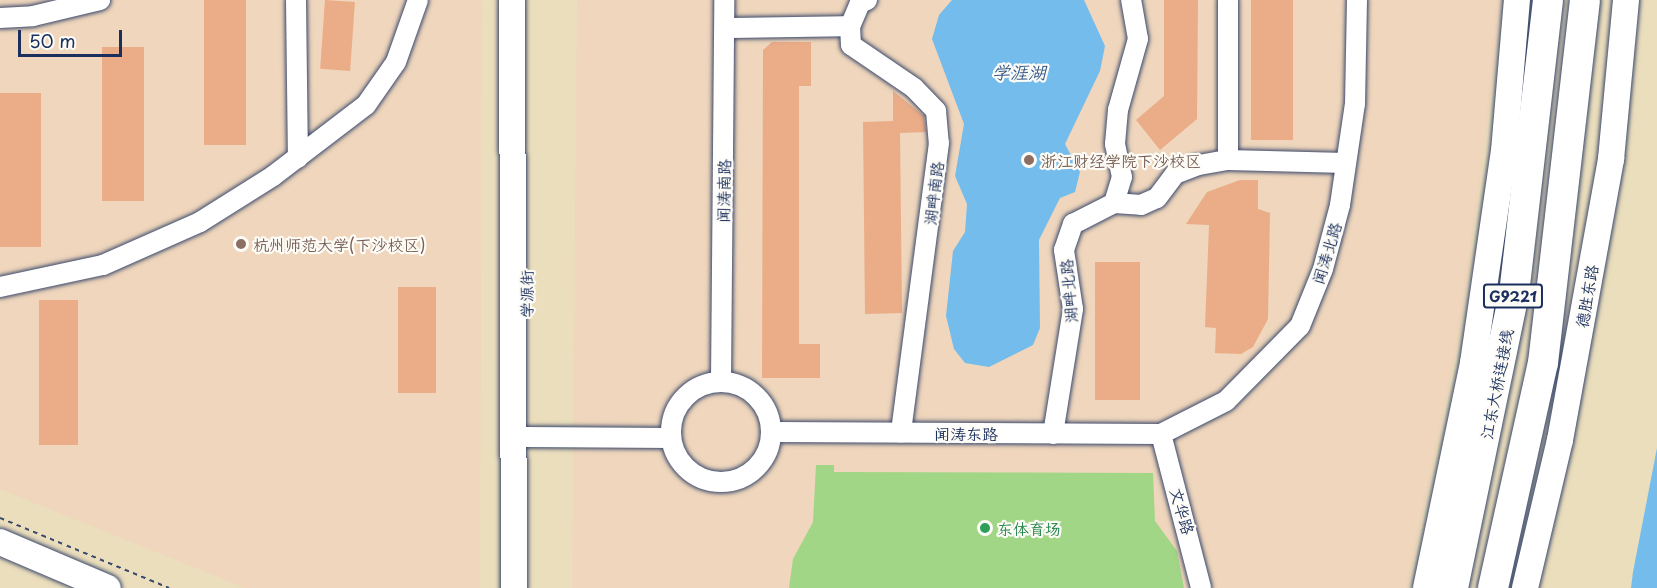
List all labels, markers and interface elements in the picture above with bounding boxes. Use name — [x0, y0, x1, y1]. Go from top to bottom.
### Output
scale bar — [21, 18, 124, 56]
text: 50 m — [29, 27, 76, 54]
water label: 学涯湖 — [992, 61, 1046, 83]
place label: 浙江财经学院下沙校区 — [1041, 150, 1201, 170]
marker: 浙江财经学院下沙校区 — [1022, 153, 1036, 167]
street label: 闻涛南路 — [713, 159, 733, 223]
street label: 湖畔南路 — [920, 160, 946, 226]
street label: 闻涛北路 — [1307, 220, 1345, 286]
place label: 杭州师范大学(下沙校区) — [253, 234, 426, 254]
marker: 杭州师范大学(下沙校区) — [234, 237, 248, 251]
street label: 湖畔北路 — [1056, 258, 1080, 324]
street label: 德胜东路 — [1571, 263, 1601, 329]
street label: 学源街 — [516, 270, 536, 318]
road number: G9221 — [1482, 284, 1544, 308]
street label: 江东大桥连接线 — [1476, 327, 1516, 441]
street label: 闻涛东路 — [934, 423, 998, 443]
street label: 文华路 — [1167, 485, 1199, 537]
place label: 东体育场 — [997, 518, 1061, 538]
marker: 东体育场 — [978, 521, 992, 535]

